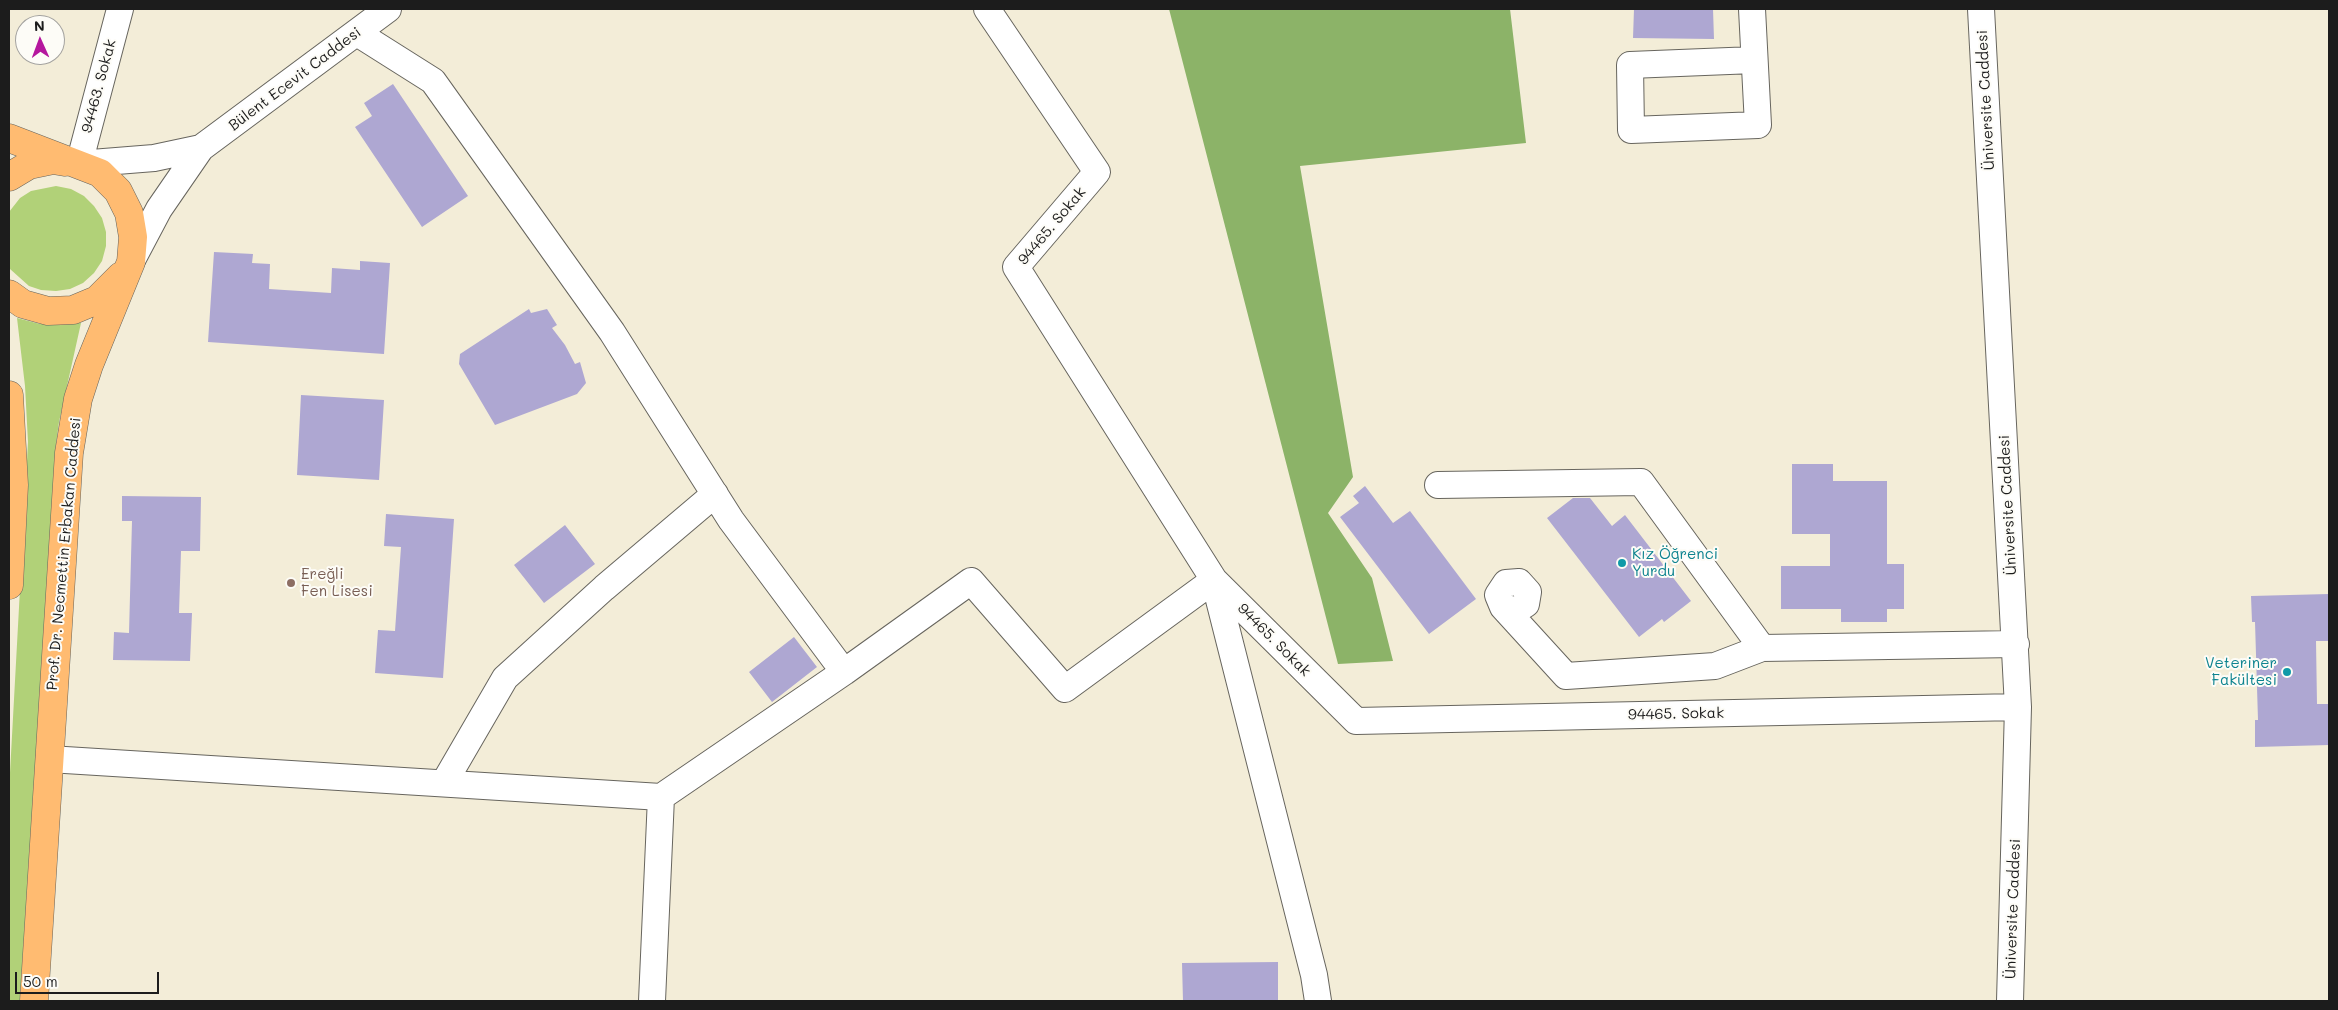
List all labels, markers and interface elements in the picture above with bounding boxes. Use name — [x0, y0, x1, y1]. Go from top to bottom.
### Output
north arrow — [15, 15, 65, 65]
text: N — [34, 16, 45, 35]
street label: Bülent Ecevit Caddesi — [225, 23, 365, 135]
street label: Üniversite Caddesi — [1973, 29, 1999, 171]
street label: 94463. Sokak — [78, 37, 120, 135]
street label: 94465. Sokak — [1014, 183, 1090, 269]
street label: Prof. Dr. Necmettin Erbakan Caddesi — [43, 417, 85, 691]
street label: Üniversite Caddesi — [1995, 434, 2021, 576]
place label: Kız Öğrenci Yurdu — [1632, 545, 1718, 580]
marker: Kız Öğrenci Yurdu — [1616, 557, 1628, 569]
place label: Ereğli Fen Lisesi — [301, 565, 373, 600]
marker: Ereğli Fen Lisesi — [285, 577, 297, 589]
street label: 94465. Sokak — [1234, 600, 1314, 680]
place label: Veteriner Fakültesi — [2205, 654, 2277, 689]
marker: Veteriner Fakültesi — [2281, 666, 2293, 678]
street label: 94465. Sokak — [1628, 704, 1724, 724]
street label: Üniversite Caddesi — [2002, 838, 2024, 980]
scale bar — [18, 962, 161, 994]
text: 50 m — [23, 971, 58, 991]

